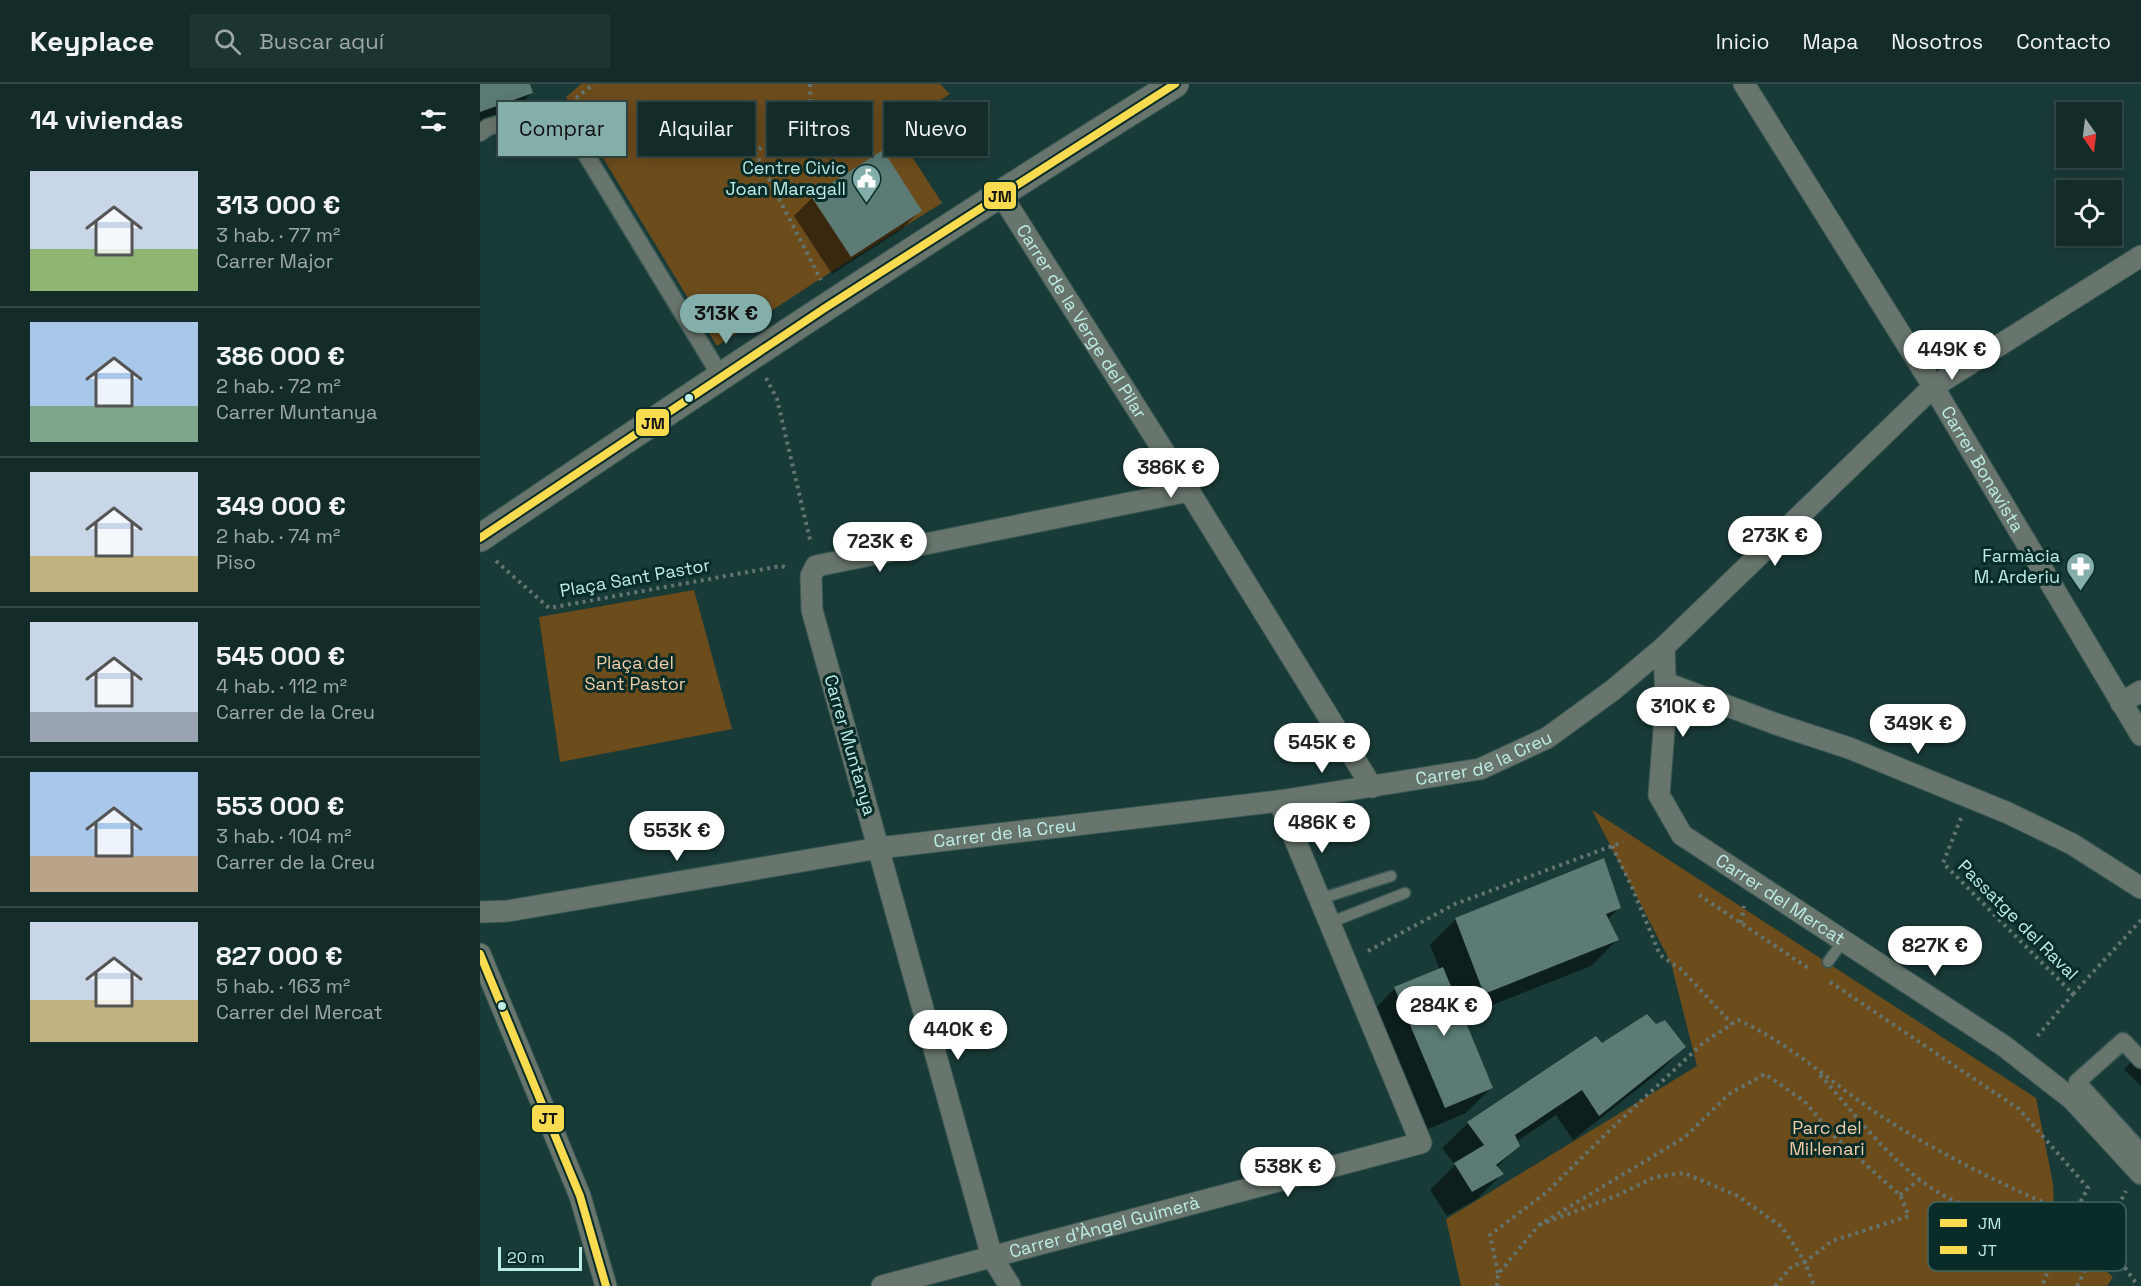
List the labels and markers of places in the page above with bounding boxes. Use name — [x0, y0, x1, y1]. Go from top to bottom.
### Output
place label: Centre Civic Joan Maragall — [725, 156, 846, 200]
public building icon: Centre Civic Joan Maragall — [851, 162, 883, 204]
pin: 313K € — [677, 294, 775, 345]
pin: 449K € — [1903, 330, 2001, 381]
unlabelled marker — [683, 392, 695, 404]
pin: 386K € — [1122, 448, 1220, 499]
pin: 273K € — [1726, 516, 1824, 567]
pin: 723K € — [831, 522, 929, 573]
place label: Farmàcia M. Arderiu — [1974, 544, 2060, 588]
pharmacy icon: Farmàcia M. Arderiu — [2065, 550, 2097, 592]
pin: 310K € — [1634, 687, 1732, 738]
pin: 349K € — [1869, 704, 1967, 755]
pin: 545K € — [1273, 723, 1371, 774]
pin: 486K € — [1273, 803, 1371, 854]
pin: 553K € — [628, 811, 726, 862]
pin: 827K € — [1886, 926, 1984, 977]
pin: 284K € — [1395, 986, 1493, 1037]
unlabelled marker — [496, 1000, 508, 1012]
pin: 440K € — [909, 1010, 1007, 1061]
pin: 538K € — [1239, 1147, 1337, 1198]

